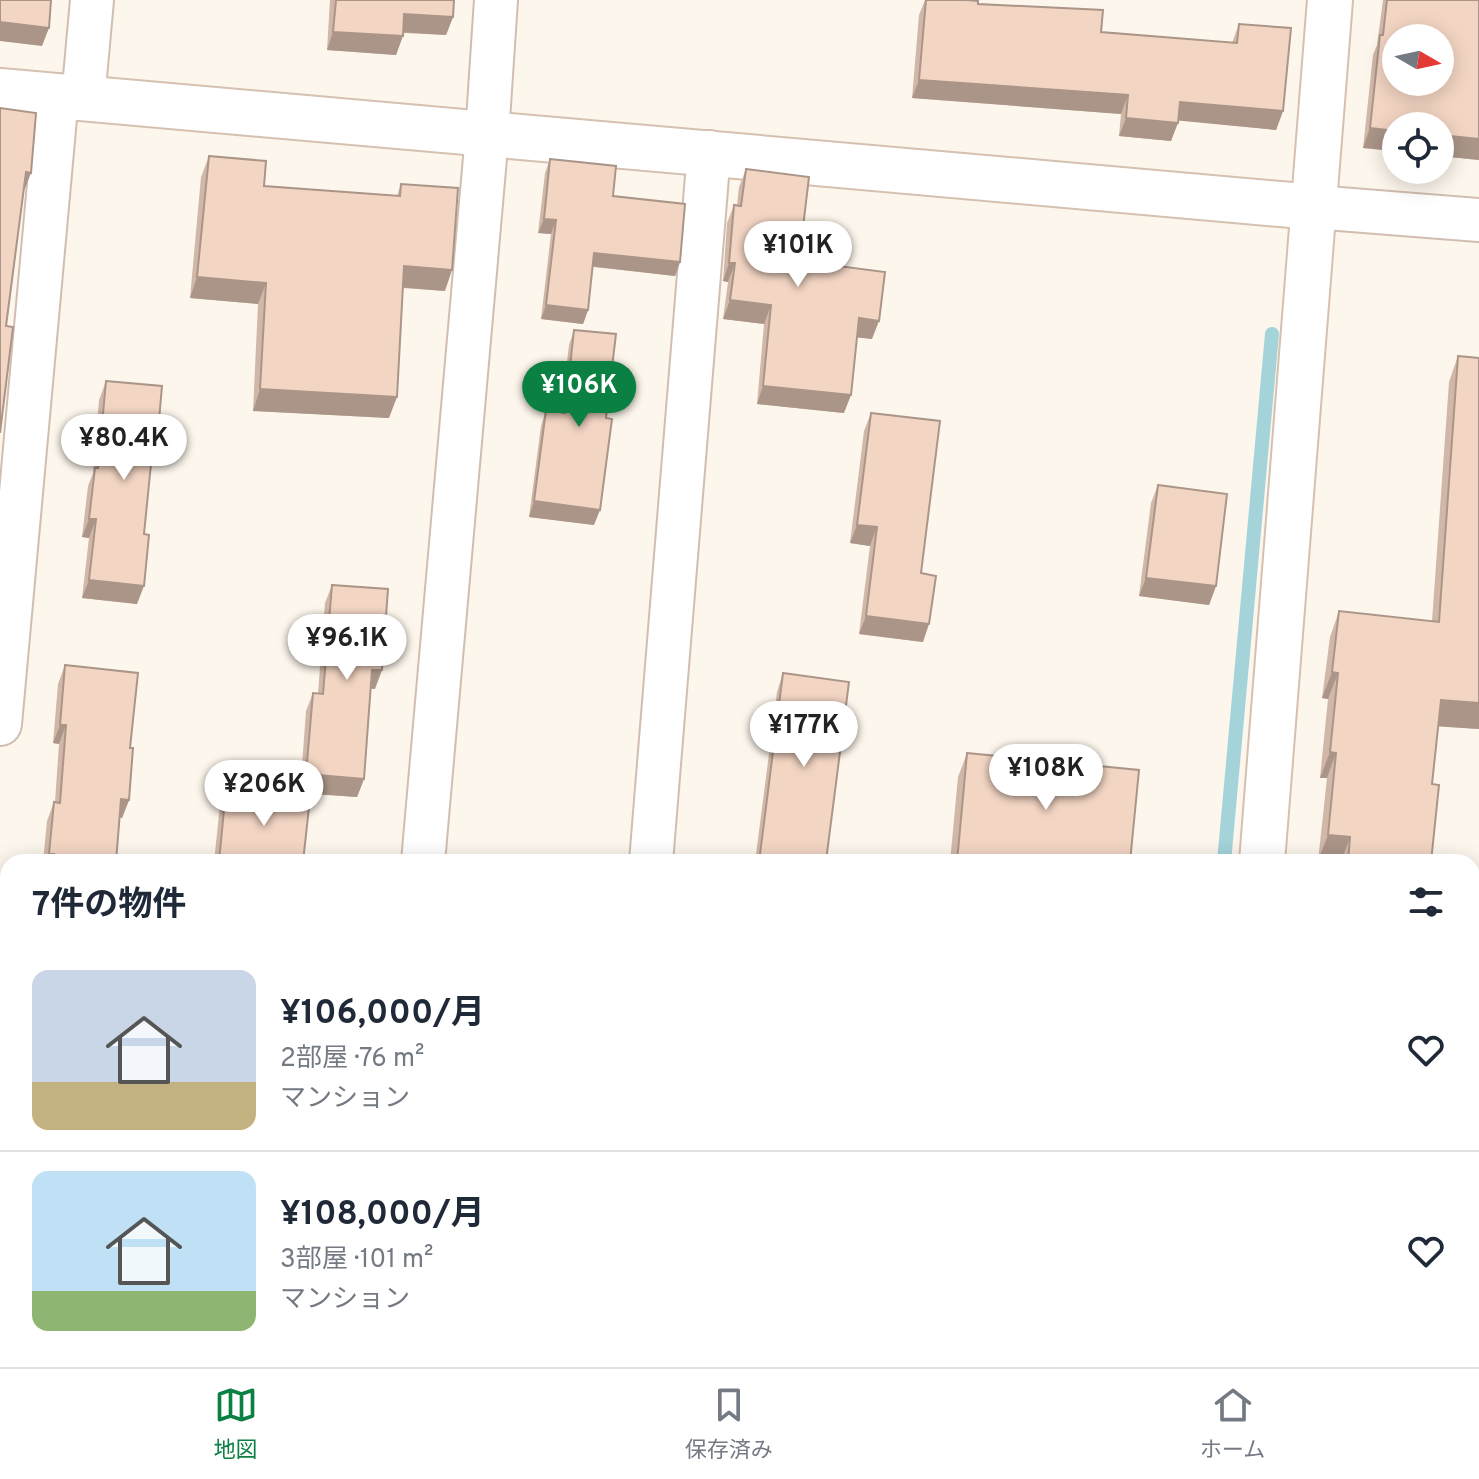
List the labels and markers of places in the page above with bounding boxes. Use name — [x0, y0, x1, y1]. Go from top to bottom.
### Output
pin: ¥101K — [742, 221, 854, 289]
pin: ¥106K — [523, 361, 635, 429]
pin: ¥80.4K — [59, 414, 189, 482]
pin: ¥96.1K — [282, 614, 412, 682]
pin: ¥177K — [748, 701, 860, 769]
pin: ¥108K — [990, 744, 1102, 812]
pin: ¥206K — [208, 760, 320, 828]

